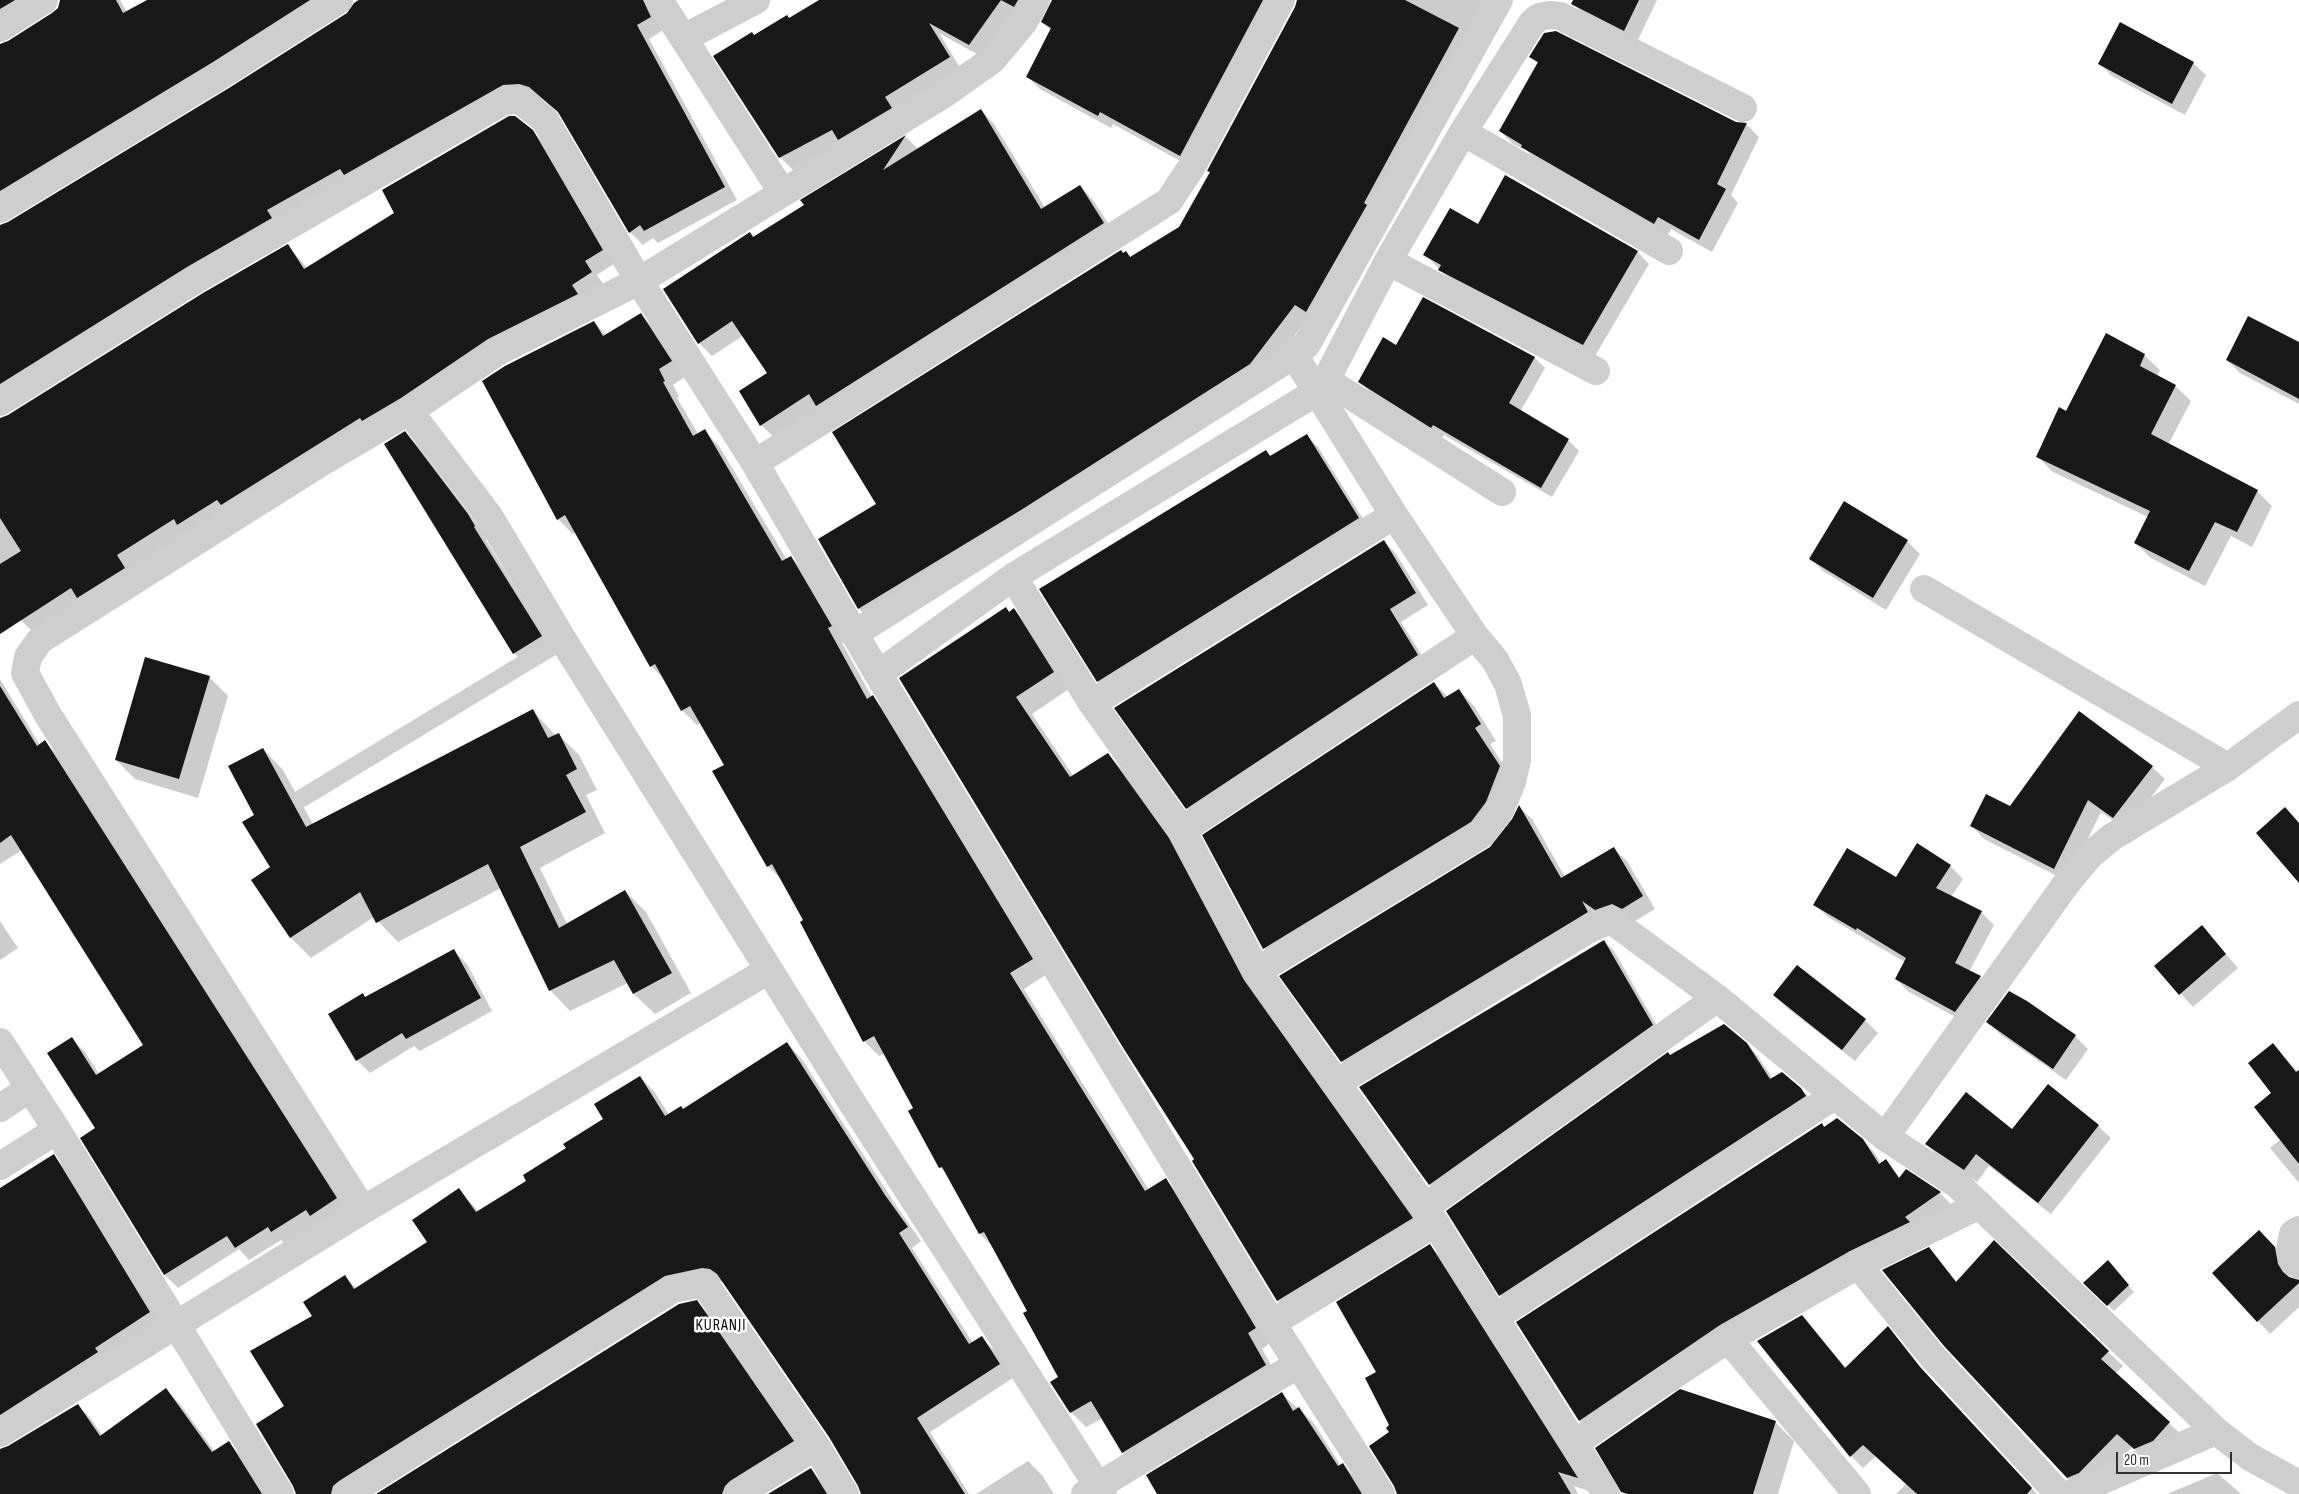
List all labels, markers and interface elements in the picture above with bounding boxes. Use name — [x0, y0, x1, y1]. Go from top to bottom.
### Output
district label: KURANJI — [695, 1316, 747, 1336]
scale bar — [2119, 1442, 2235, 1474]
text: 20 m — [2124, 1451, 2149, 1470]

